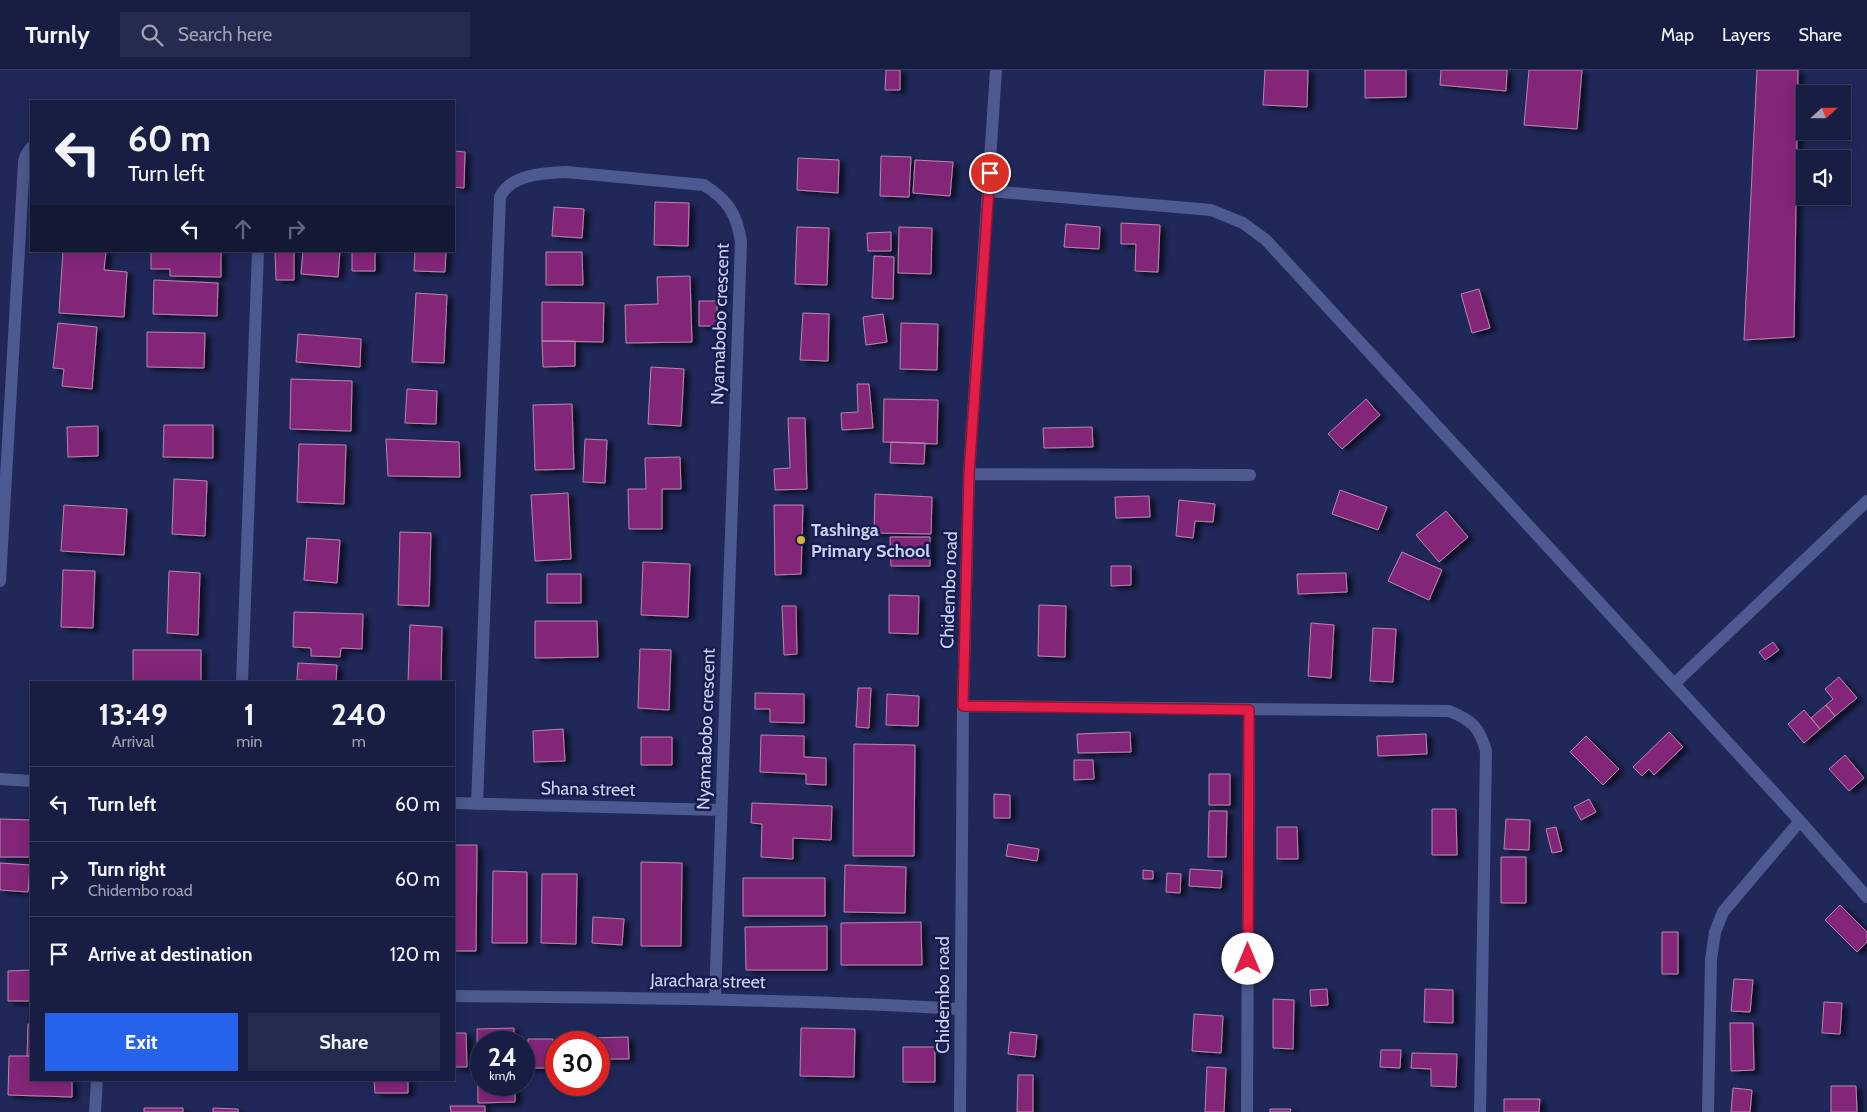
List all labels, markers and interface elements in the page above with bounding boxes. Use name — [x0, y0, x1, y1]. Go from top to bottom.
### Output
search box — [120, 12, 470, 57]
text: Turnly — [25, 20, 90, 49]
icon: search — [138, 21, 166, 49]
text: Search here — [178, 23, 272, 46]
text: Map — [1661, 24, 1694, 46]
text: Layers — [1722, 24, 1771, 46]
text: Share — [1799, 24, 1842, 46]
north arrow — [1796, 85, 1851, 140]
map controls — [1796, 85, 1851, 205]
text: 60 m — [128, 117, 211, 160]
icon: left — [45, 120, 110, 185]
button: sound — [1796, 150, 1851, 205]
pin — [969, 152, 1011, 194]
icon: arrive — [976, 159, 1004, 187]
text: Turn left — [128, 160, 205, 187]
icon: left — [176, 215, 204, 243]
icon: ahead — [229, 215, 257, 243]
icon: right — [282, 215, 310, 243]
street label: Nyamabobo crescent — [706, 243, 734, 405]
place label: Tashinga Primary School — [811, 519, 930, 562]
street label: Chidembo road — [936, 531, 962, 649]
marker: Tashinga Primary School — [795, 534, 807, 546]
street label: Nyamabobo crescent — [692, 648, 720, 810]
text: 13:49 — [98, 696, 168, 733]
text: 1 — [244, 696, 255, 733]
text: 240 — [331, 696, 387, 733]
text: Arrival — [112, 732, 154, 751]
text: min — [236, 732, 263, 751]
text: m — [352, 732, 366, 751]
street label: Shana street — [540, 777, 636, 801]
icon: left — [45, 790, 73, 818]
text: Turn left — [88, 793, 156, 816]
text: 60 m — [395, 793, 440, 816]
text: Turn right — [88, 858, 166, 881]
icon: right — [45, 865, 73, 893]
text: 60 m — [395, 868, 440, 891]
text: Chidembo road — [88, 881, 193, 900]
position arrow — [1221, 932, 1273, 984]
street label: Chidembo road — [932, 936, 954, 1054]
icon: arrive — [45, 940, 73, 968]
text: Arrive at destination — [88, 943, 252, 966]
text: 120 m — [390, 943, 440, 966]
street label: Jarachara street — [649, 969, 766, 993]
button: Exit — [45, 1013, 238, 1071]
button: Share — [248, 1013, 440, 1071]
speed limit sign: 30 — [545, 1031, 610, 1096]
text: 24 — [488, 1042, 517, 1072]
text: km/h — [489, 1068, 516, 1083]

